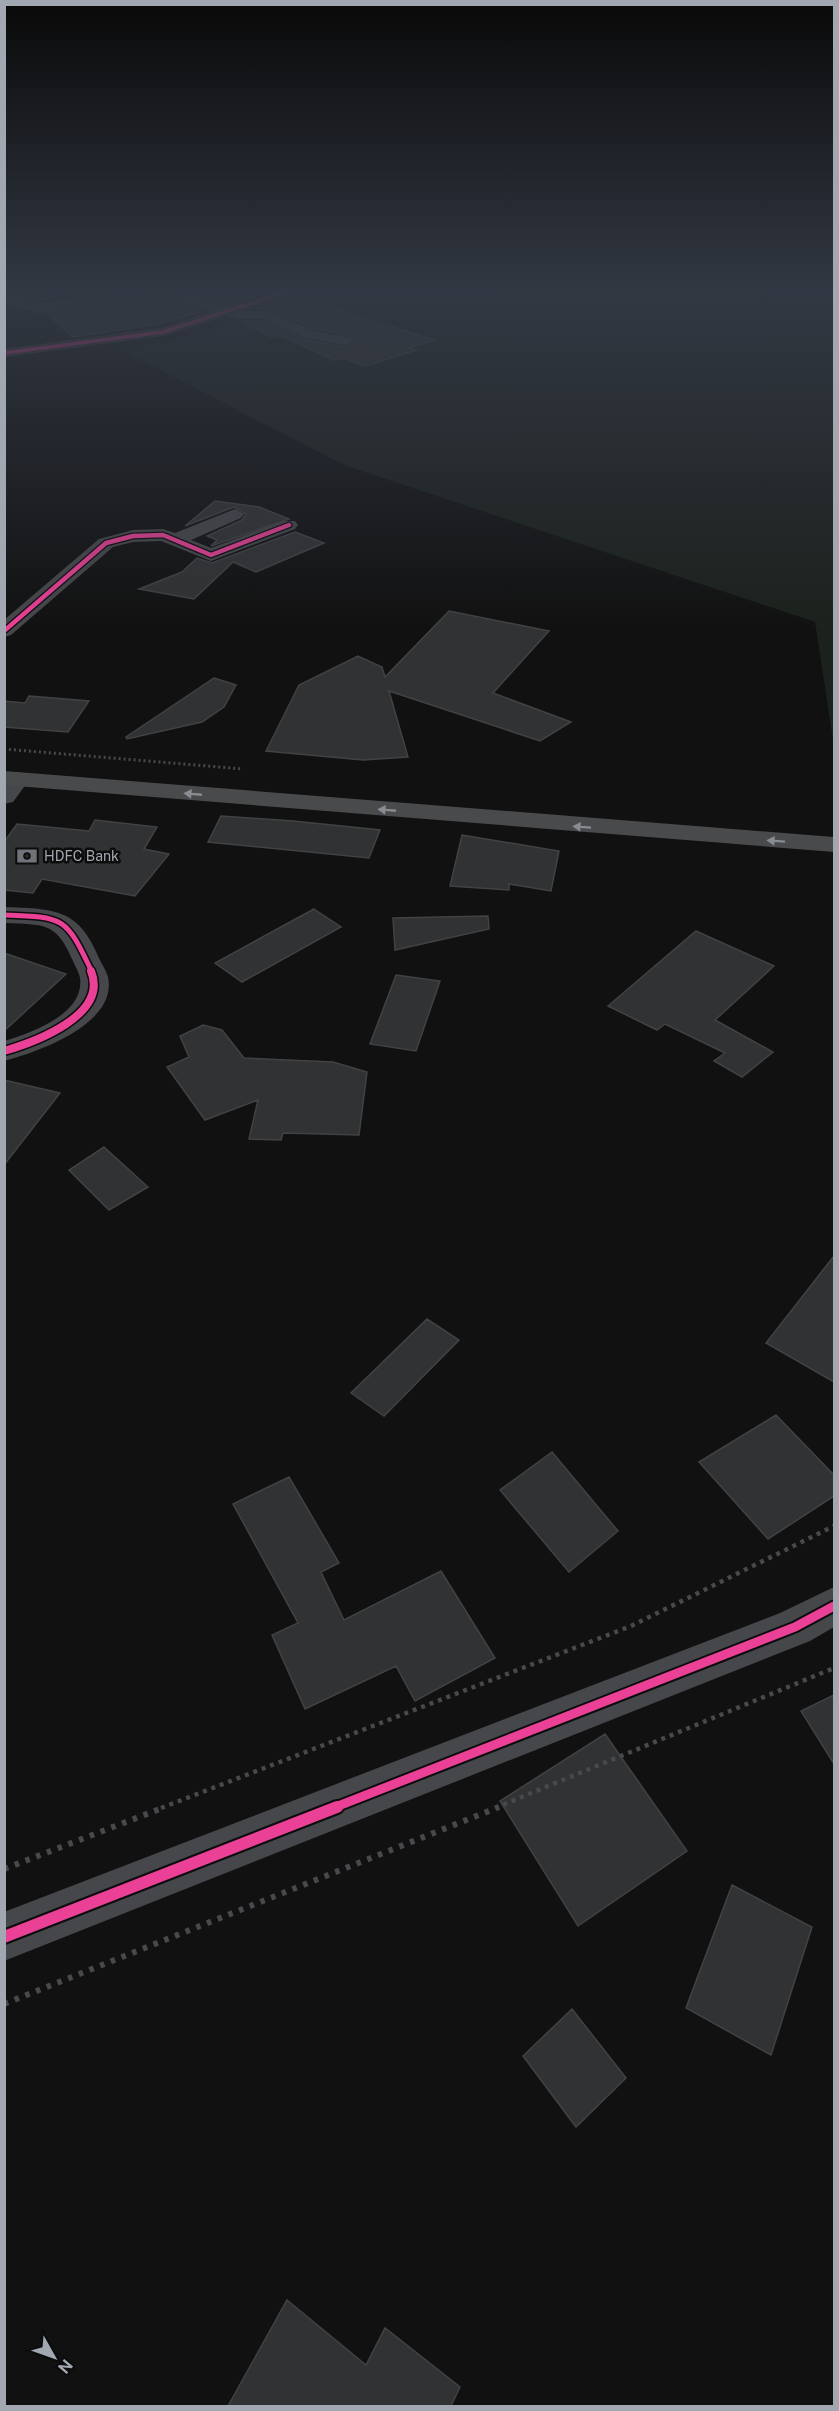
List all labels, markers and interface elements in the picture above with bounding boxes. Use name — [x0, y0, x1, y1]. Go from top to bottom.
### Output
one-way arrow — [183, 789, 202, 799]
one-way arrow — [378, 806, 397, 815]
one-way arrow — [572, 822, 591, 831]
one-way arrow — [767, 836, 786, 846]
bank icon: HDFC Bank — [15, 844, 39, 868]
place label: HDFC Bank — [44, 848, 119, 864]
north arrow — [24, 2327, 84, 2387]
text: N — [54, 2355, 76, 2377]

